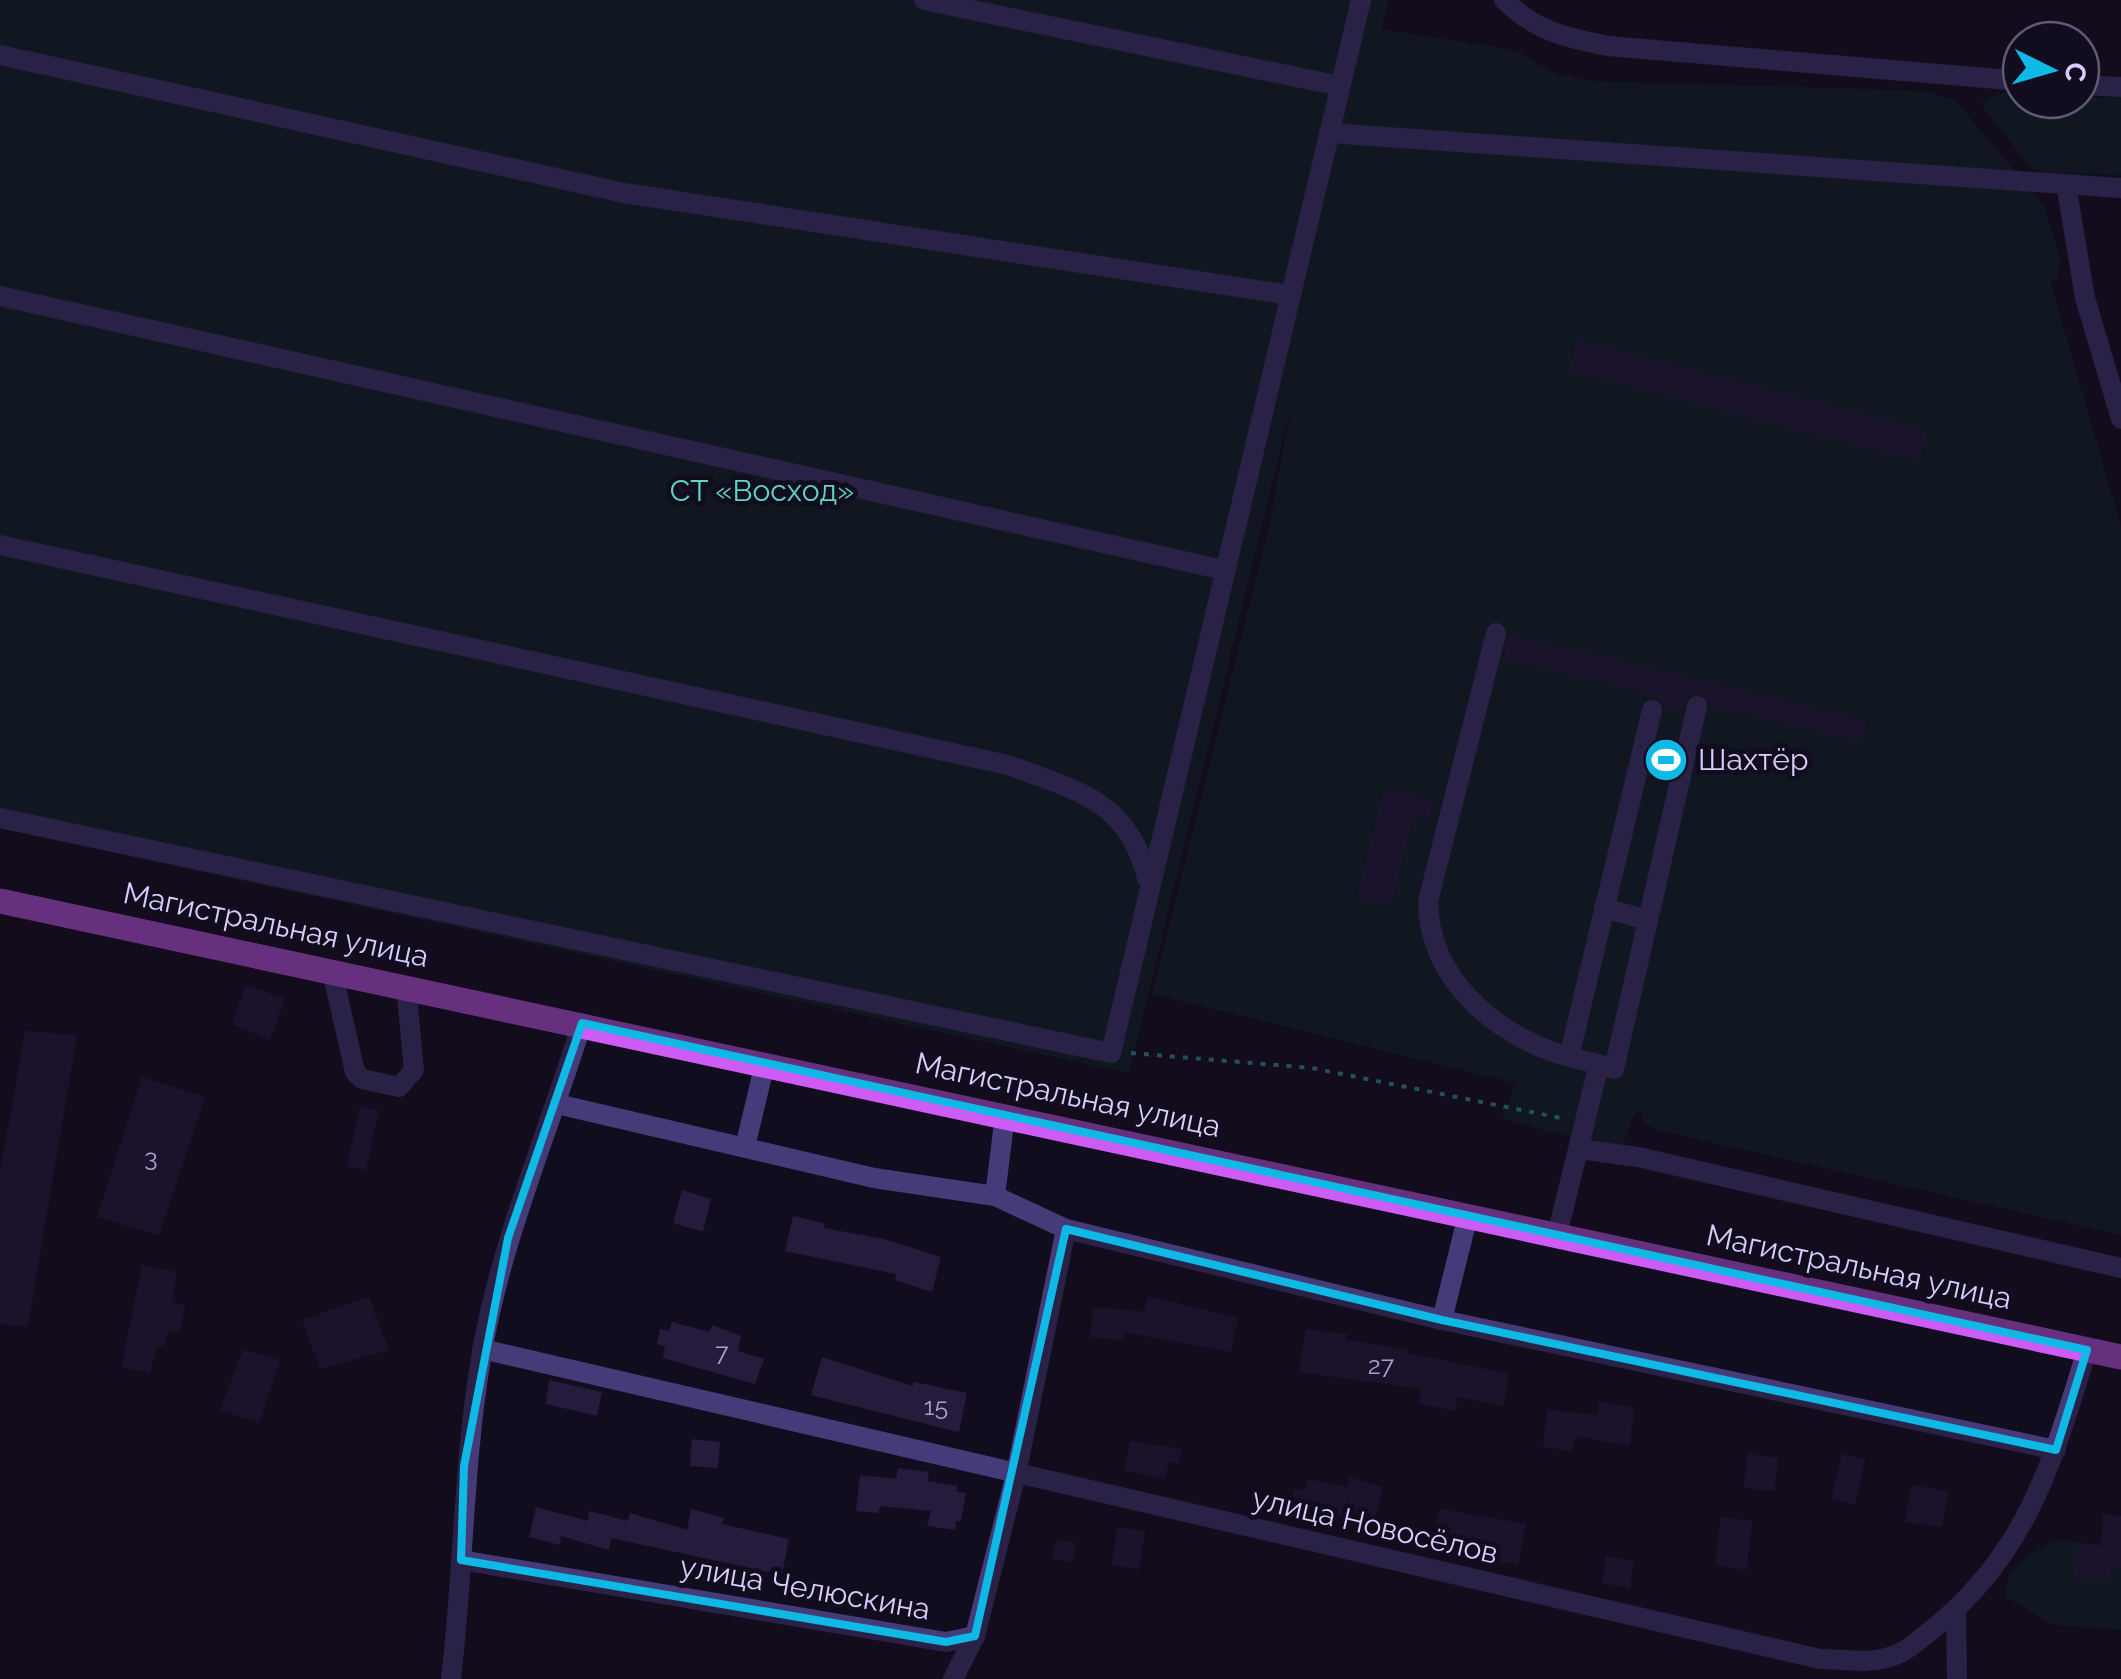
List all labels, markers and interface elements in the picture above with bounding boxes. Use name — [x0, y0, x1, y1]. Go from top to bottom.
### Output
north arrow — [2001, 20, 2101, 120]
text: С — [2058, 61, 2093, 83]
park label: СТ «Восход» — [670, 473, 854, 508]
sports icon: Шахтёр — [1643, 737, 1689, 783]
place label: Шахтёр — [1698, 742, 1808, 777]
street label: Магистральная улица — [120, 875, 432, 974]
street label: Магистральная улица — [912, 1045, 1224, 1144]
house number: 3 — [144, 1142, 158, 1172]
street label: Магистральная улица — [1703, 1217, 2015, 1316]
house number: 7 — [715, 1337, 729, 1367]
house number: 27 — [1368, 1350, 1395, 1380]
house number: 15 — [924, 1391, 948, 1421]
street label: улица Новосёлов — [1249, 1480, 1501, 1571]
street label: улица Челюскина — [677, 1548, 933, 1627]

